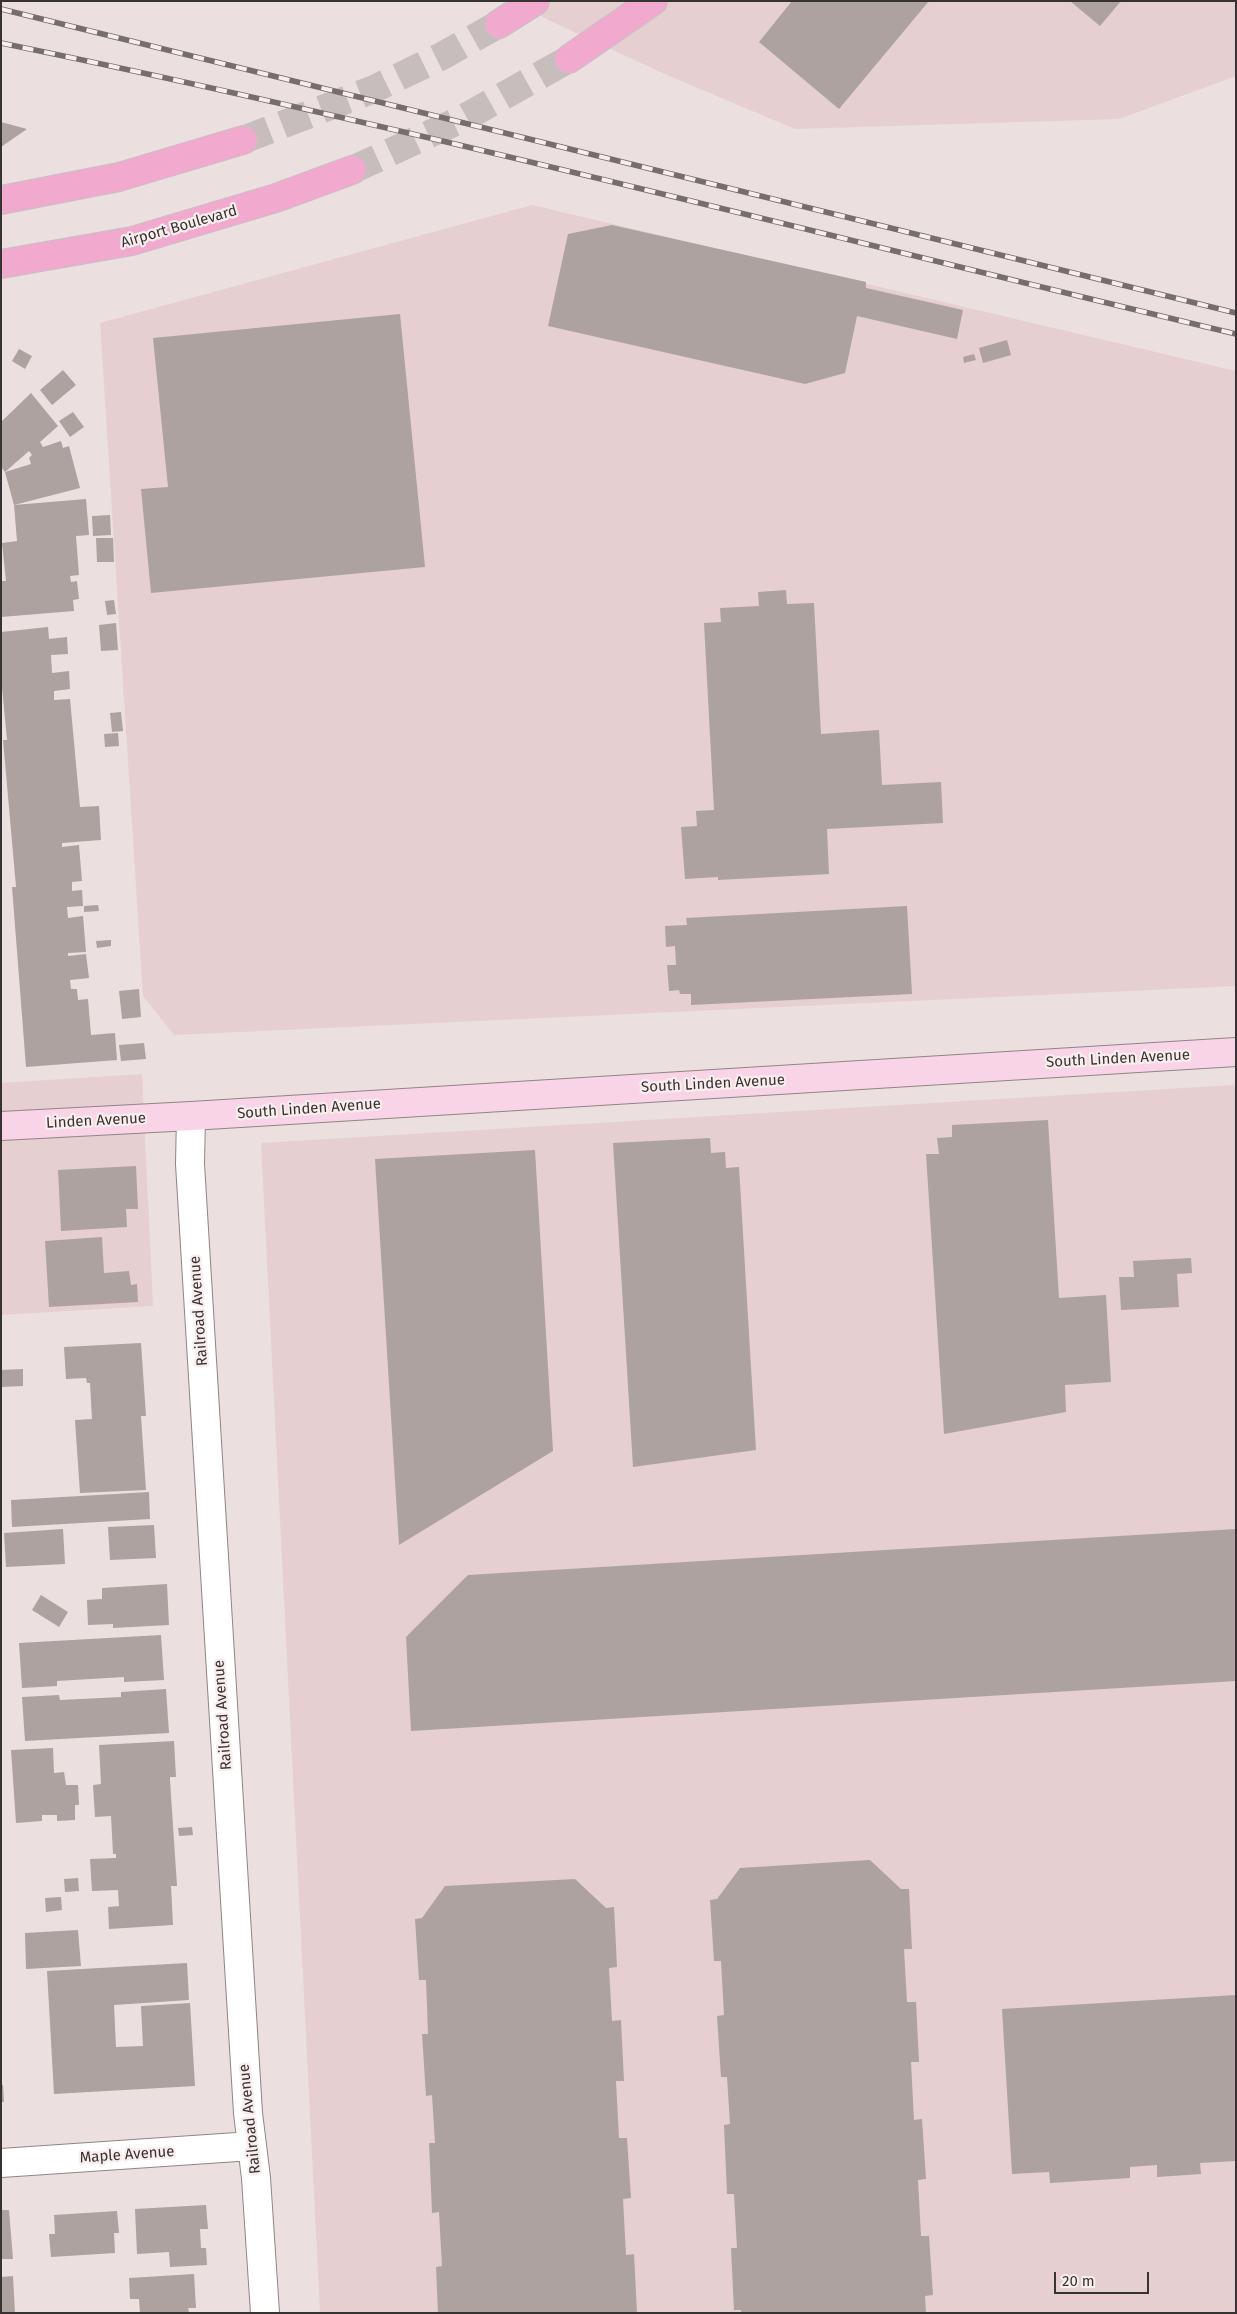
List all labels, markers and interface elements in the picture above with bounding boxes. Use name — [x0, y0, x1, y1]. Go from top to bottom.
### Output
street label: Airport Boulevard — [119, 202, 239, 252]
street label: South Linden Avenue — [1046, 1046, 1190, 1072]
street label: South Linden Avenue — [641, 1071, 785, 1097]
street label: South Linden Avenue — [237, 1095, 381, 1123]
street label: Linden Avenue — [46, 1109, 146, 1133]
street label: Railroad Avenue — [186, 1255, 212, 1367]
street label: Railroad Avenue — [210, 1659, 236, 1771]
street label: Railroad Avenue — [235, 2063, 265, 2175]
street label: Maple Avenue — [79, 2143, 175, 2167]
scale bar — [1057, 2262, 1152, 2294]
text: 20 m — [1062, 2272, 1095, 2290]

